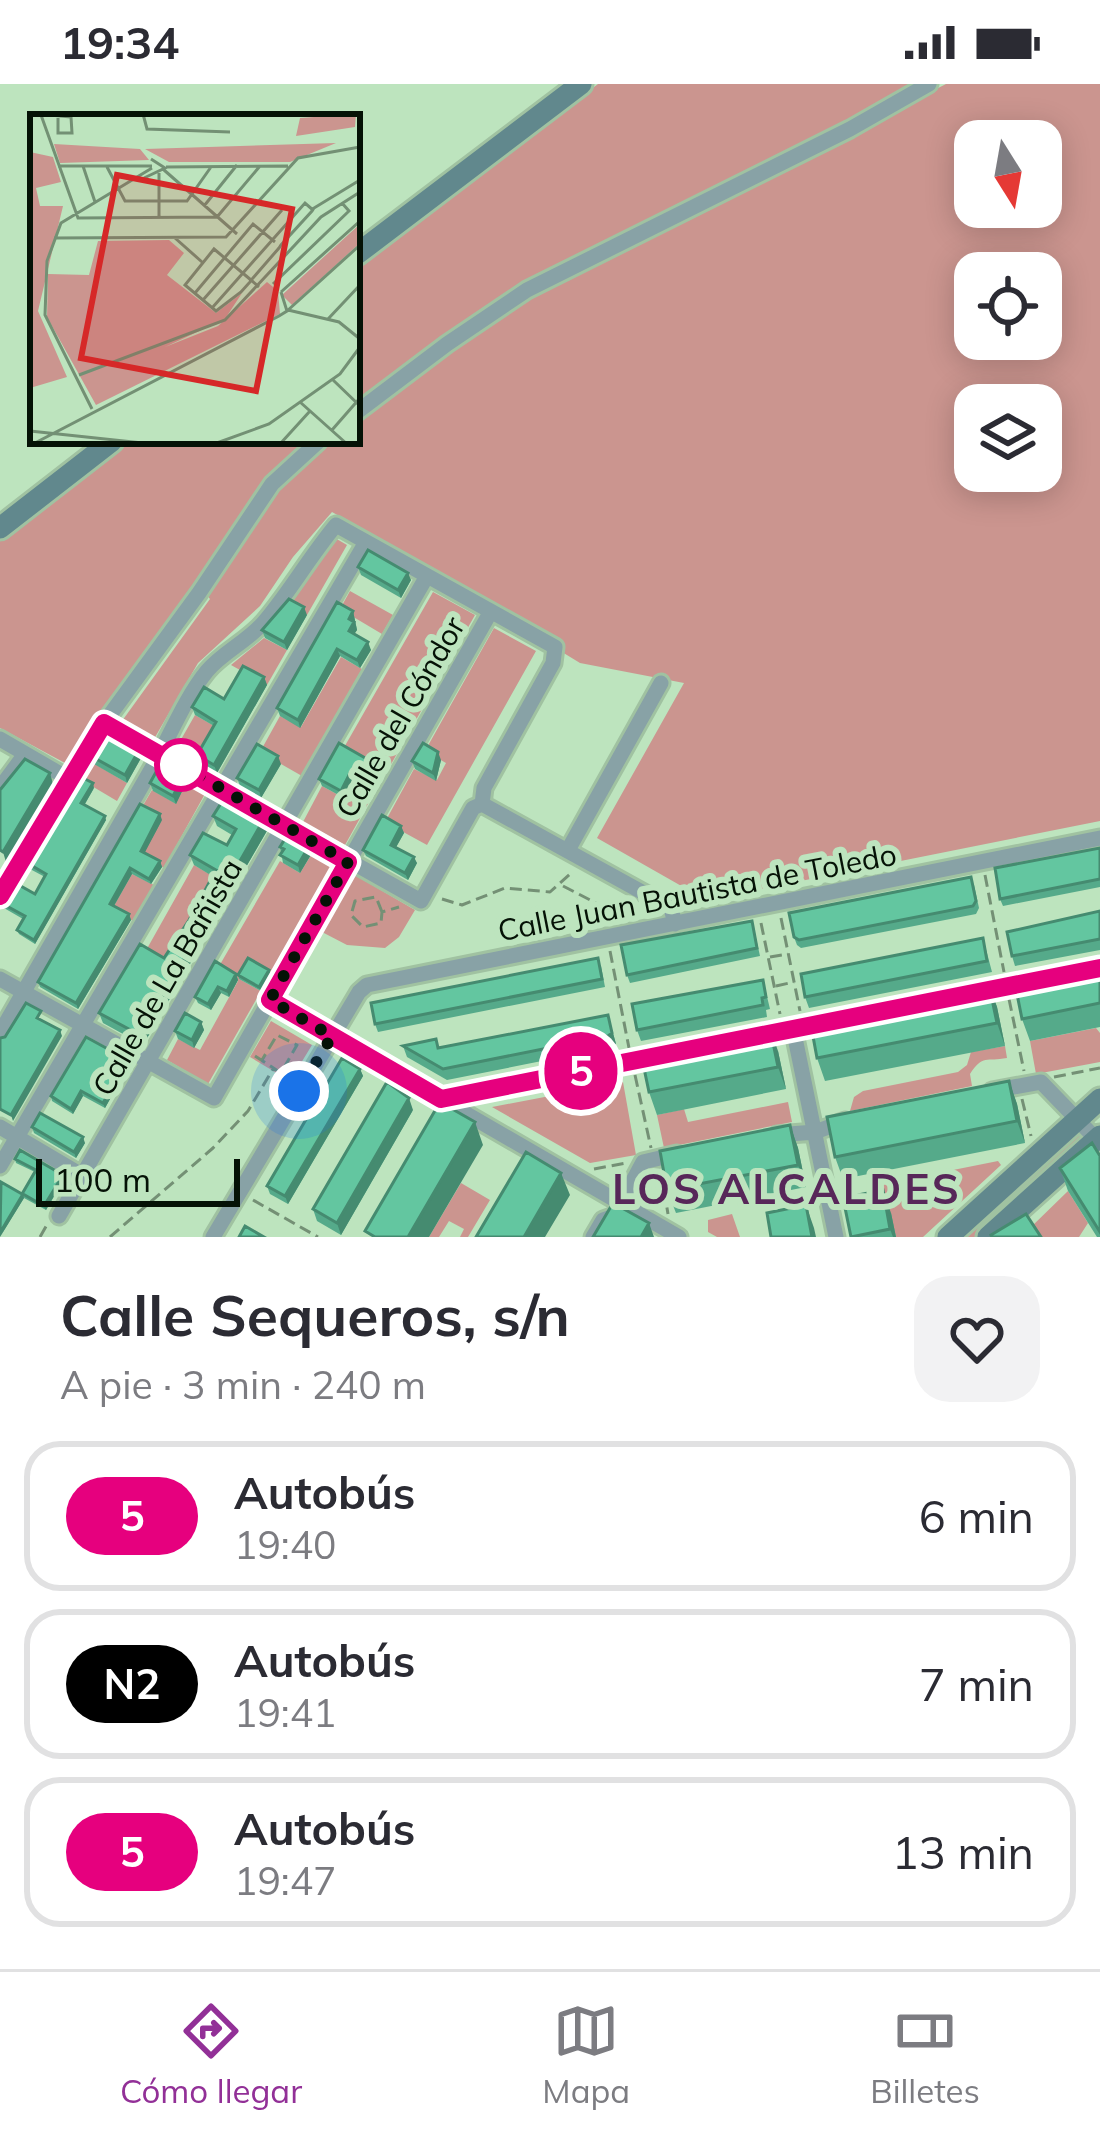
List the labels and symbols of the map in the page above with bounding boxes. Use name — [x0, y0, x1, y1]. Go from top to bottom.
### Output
inset map — [30, 114, 360, 444]
north arrow — [954, 120, 1062, 228]
street label: Calle del Cóndor — [327, 610, 473, 824]
unlabelled marker — [156, 740, 206, 790]
street label: Calle Juan Bautista de Toledo — [495, 835, 899, 949]
street label: Calle de La Bañista — [84, 852, 250, 1102]
line badge: 5 — [542, 1032, 620, 1110]
your location — [269, 1061, 329, 1121]
scale bar — [36, 1153, 240, 1206]
district label: LOS ALCALDES — [612, 1162, 962, 1215]

